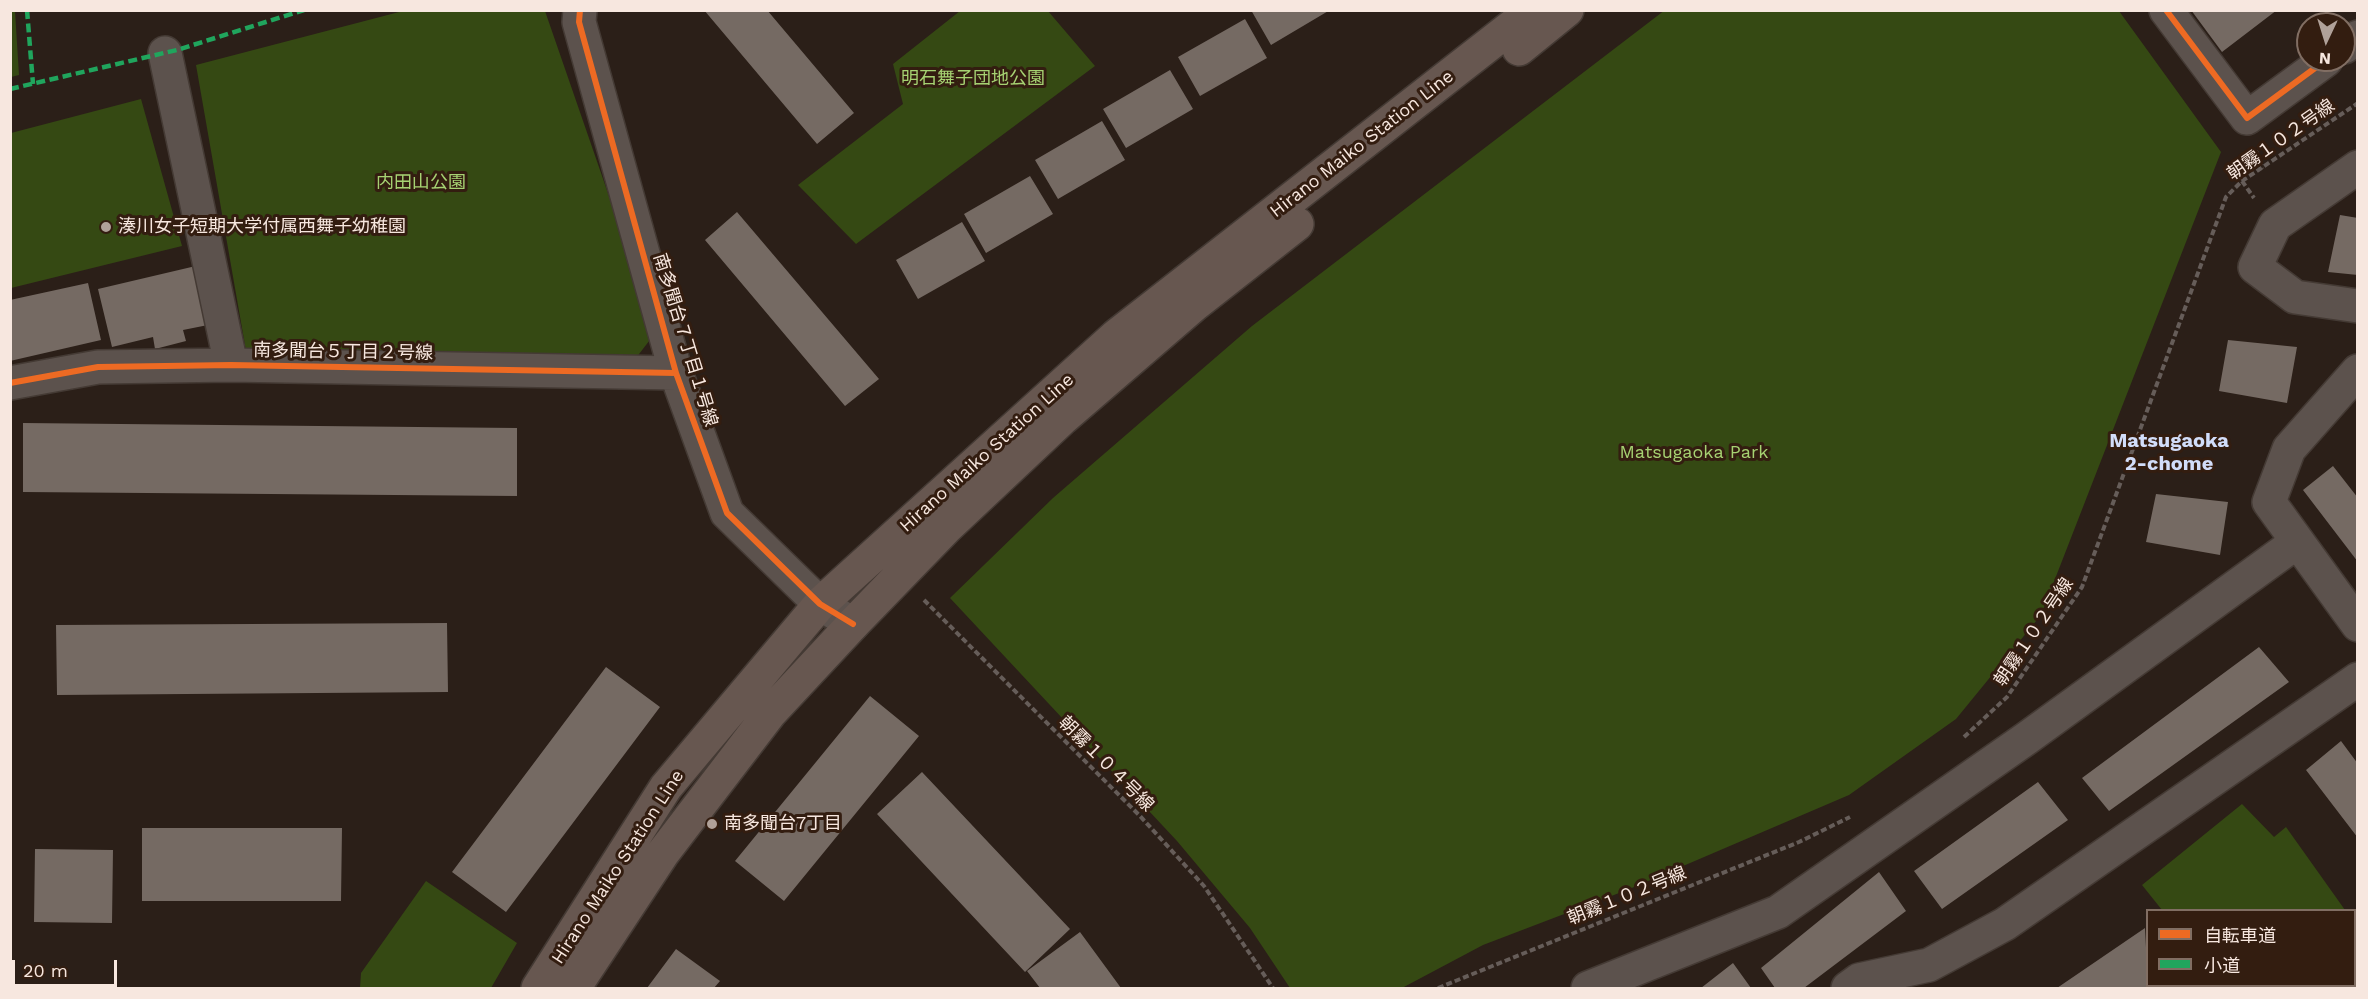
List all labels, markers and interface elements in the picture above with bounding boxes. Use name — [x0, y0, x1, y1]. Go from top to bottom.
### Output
north arrow — [2296, 12, 2356, 72]
text: N — [2318, 49, 2331, 68]
street label: Hirano Maiko Station Line — [1266, 66, 1458, 222]
park label: 明石舞子団地公園 — [901, 68, 1045, 90]
street label: 朝霧１０２号線 — [2223, 95, 2339, 185]
park label: 内田山公園 — [376, 172, 466, 194]
place label: 湊川女子短期大学付属西舞子幼稚園 — [118, 216, 406, 238]
marker: 湊川女子短期大学付属西舞子幼稚園 — [99, 220, 113, 234]
street label: 南多聞台７丁目１号線 — [648, 251, 722, 429]
street label: 南多聞台５丁目２号線 — [253, 340, 433, 364]
street label: Hirano Maiko Station Line — [895, 369, 1079, 537]
district label: Matsugaoka 2-chome — [2109, 429, 2229, 476]
park label: Matsugaoka Park — [1620, 442, 1768, 464]
street label: 朝霧１０２号線 — [1990, 574, 2078, 690]
street label: 朝霧１０４号線 — [1054, 712, 1158, 816]
street label: Hirano Maiko Station Line — [547, 766, 689, 968]
place label: 南多聞台7丁目 — [724, 813, 842, 835]
marker: 南多聞台7丁目 — [705, 817, 719, 831]
street label: 朝霧１０２号線 — [1565, 862, 1689, 930]
legend — [2146, 909, 2356, 987]
text: 自転車道 — [2204, 925, 2276, 946]
scale bar — [15, 948, 120, 986]
text: 小道 — [2204, 955, 2240, 976]
text: 20 m — [23, 960, 68, 981]

